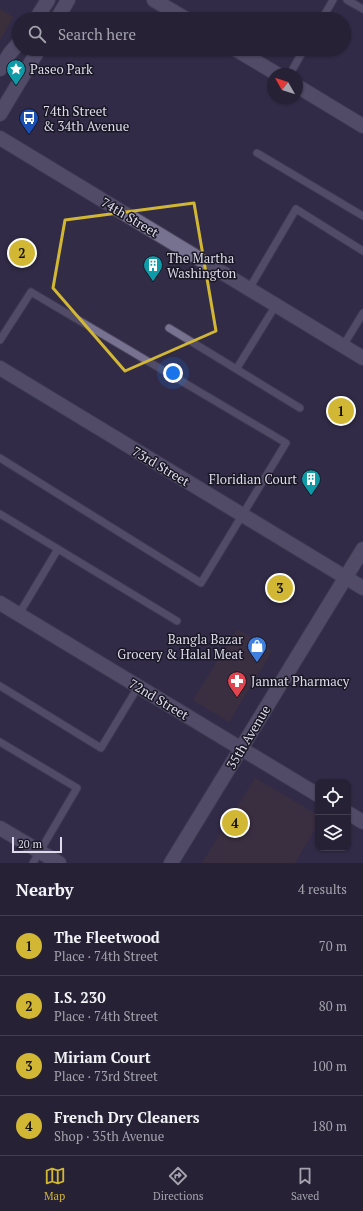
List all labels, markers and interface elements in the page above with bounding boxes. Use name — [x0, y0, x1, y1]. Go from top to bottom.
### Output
search box — [12, 12, 351, 56]
icon: search — [26, 23, 48, 45]
text: Search here — [58, 24, 136, 44]
place icon: Paseo Park — [5, 58, 27, 86]
place label: Paseo Park — [30, 60, 93, 78]
north arrow — [267, 68, 303, 104]
place label: 74th Street & 34th Avenue — [43, 102, 129, 135]
bus stop icon: 74th Street & 34th Avenue — [18, 107, 40, 135]
street label: 74th Street — [98, 193, 162, 241]
pin: 2 — [9, 238, 35, 268]
place label: The Martha Washington — [167, 249, 237, 282]
building icon: The Martha Washington — [142, 254, 164, 282]
your location — [163, 363, 183, 383]
pin: 1 — [328, 396, 354, 426]
street label: 73rd Street — [129, 442, 193, 490]
building icon: Floridian Court — [300, 468, 322, 496]
place label: Floridian Court — [209, 470, 297, 488]
pin: 3 — [267, 573, 293, 603]
place label: Bangla Bazar Grocery & Halal Meat — [117, 630, 243, 663]
shop icon: Bangla Bazar Grocery & Halal Meat — [246, 635, 268, 663]
pharmacy icon: Jannat Pharmacy — [226, 670, 248, 698]
place label: Jannat Pharmacy — [251, 672, 350, 690]
street label: 72nd Street — [126, 674, 192, 724]
street label: 35th Avenue — [222, 702, 274, 772]
map controls — [315, 779, 351, 851]
button: locate — [315, 779, 351, 815]
pin: 4 — [222, 808, 248, 838]
button: layers — [315, 815, 351, 851]
scale bar — [12, 835, 62, 854]
text: 20 m — [18, 837, 42, 851]
text: Nearby — [16, 878, 74, 901]
text: 4 results — [298, 880, 347, 898]
text: The Fleetwood — [54, 927, 160, 947]
text: 1 — [25, 937, 33, 955]
text: 70 m — [319, 937, 347, 955]
text: Place · 74th Street — [54, 947, 158, 965]
text: I.S. 230 — [54, 987, 106, 1007]
text: 2 — [25, 997, 33, 1015]
text: 80 m — [319, 997, 347, 1015]
text: Place · 74th Street — [54, 1007, 158, 1025]
text: Miriam Court — [54, 1047, 151, 1067]
text: 3 — [25, 1057, 33, 1075]
text: 100 m — [312, 1057, 347, 1075]
text: Place · 73rd Street — [54, 1067, 158, 1085]
text: French Dry Cleaners — [54, 1107, 199, 1127]
text: 4 — [25, 1117, 33, 1135]
text: 180 m — [312, 1117, 347, 1135]
text: Shop · 35th Avenue — [54, 1127, 164, 1145]
tab: Map — [44, 1165, 66, 1203]
tab: Directions — [153, 1165, 204, 1203]
tab: Saved — [291, 1165, 319, 1203]

